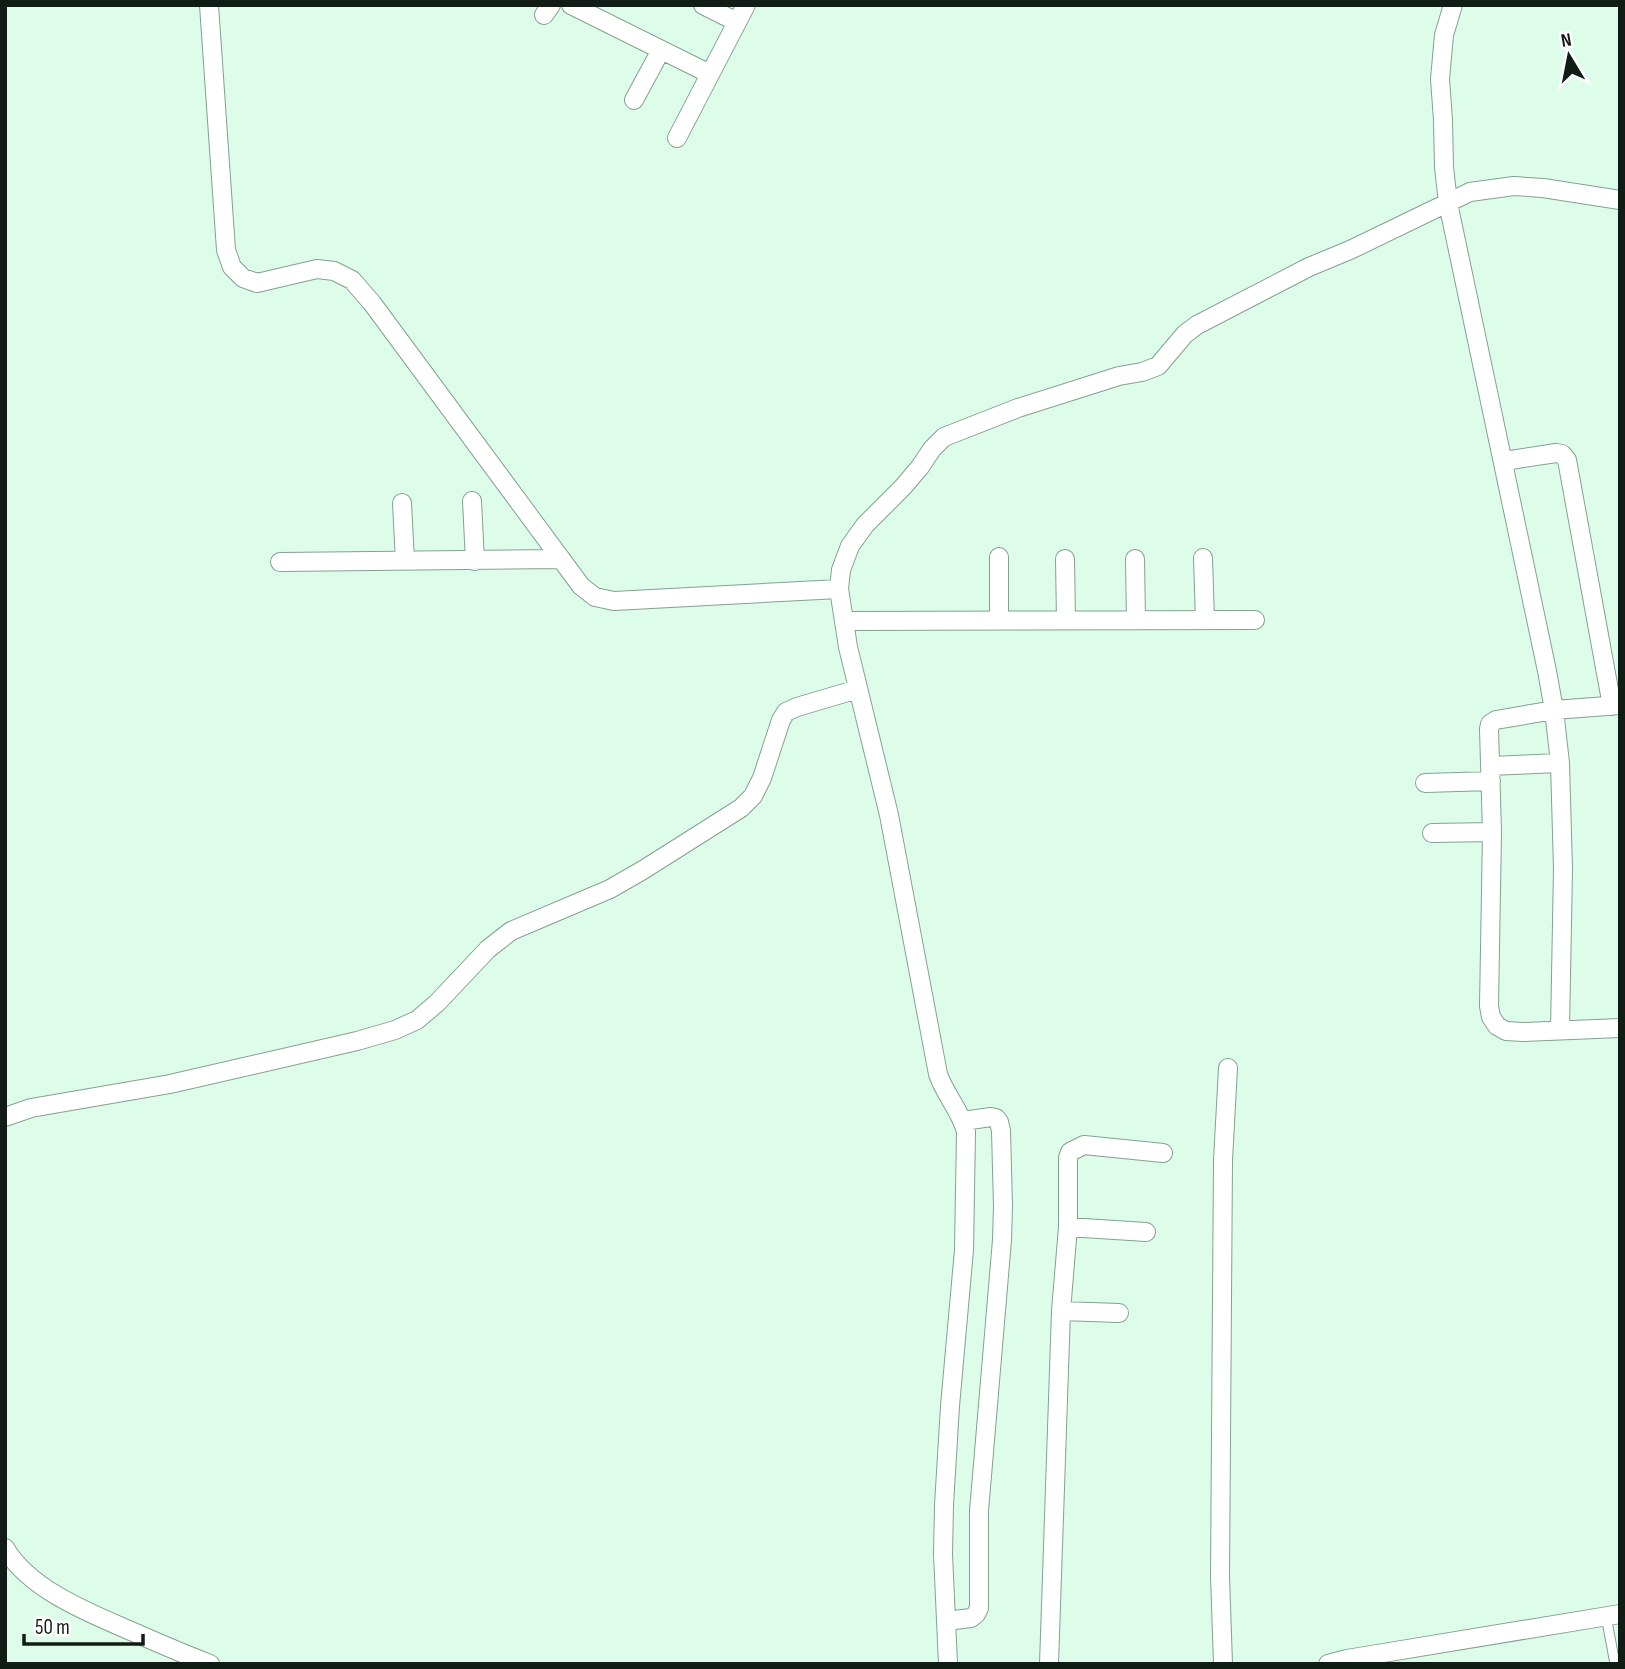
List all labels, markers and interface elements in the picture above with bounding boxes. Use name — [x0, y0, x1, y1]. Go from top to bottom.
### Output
north arrow — [1534, 21, 1604, 91]
text: N — [1559, 29, 1573, 53]
scale bar — [24, 1602, 144, 1646]
text: 50 m — [35, 1615, 70, 1640]

